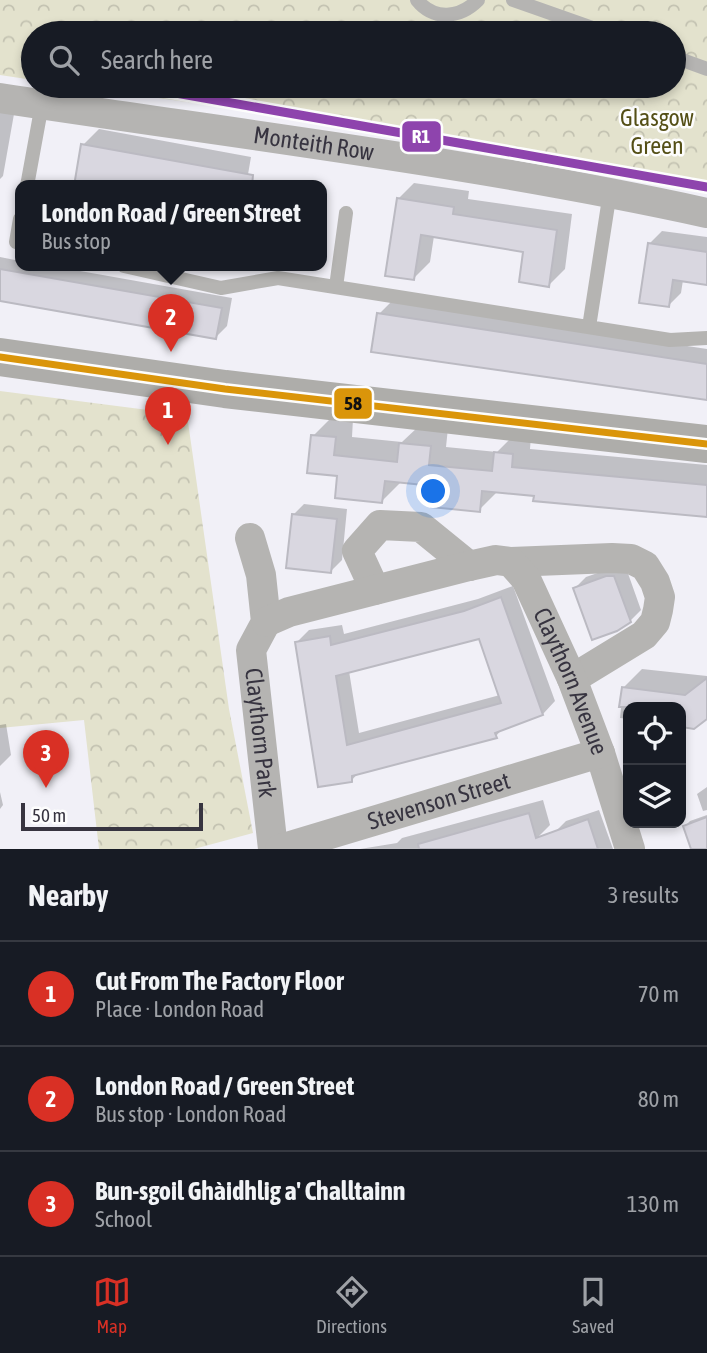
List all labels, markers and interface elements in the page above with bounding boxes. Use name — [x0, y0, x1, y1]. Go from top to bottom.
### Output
search box — [21, 21, 686, 98]
icon: search — [45, 41, 83, 79]
text: Search here — [101, 45, 213, 75]
park label: Glasgow Green — [620, 104, 694, 159]
line badge: R1 — [401, 120, 442, 153]
street label: Monteith Row — [252, 121, 376, 166]
text: R1 — [412, 125, 430, 147]
popup — [15, 180, 327, 271]
text: London Road / Green Street — [41, 198, 301, 228]
text: Bus stop — [41, 228, 111, 254]
pin: 2 — [148, 294, 194, 352]
pin: 1 — [145, 387, 191, 445]
line badge: 58 — [333, 387, 373, 420]
text: 58 — [344, 392, 362, 414]
your location — [416, 474, 450, 508]
street label: Claythorn Avenue — [528, 603, 613, 758]
street label: Claythorn Park — [240, 667, 281, 799]
map controls — [623, 702, 686, 828]
button: locate — [623, 702, 686, 765]
pin: 3 — [23, 730, 69, 788]
button: layers — [623, 765, 686, 828]
street label: Stevenson Street — [365, 767, 513, 835]
scale bar — [21, 800, 203, 832]
text: 50 m — [32, 804, 66, 826]
text: Nearby — [28, 878, 108, 912]
text: 3 results — [608, 882, 679, 908]
text: Cut From The Factory Floor — [95, 966, 344, 996]
text: 1 — [46, 981, 56, 1007]
text: 70 m — [638, 981, 679, 1007]
text: Place · London Road — [95, 996, 264, 1022]
text: London Road / Green Street — [95, 1071, 354, 1101]
text: 2 — [46, 1086, 56, 1112]
text: 80 m — [638, 1086, 679, 1112]
text: Bus stop · London Road — [95, 1101, 287, 1127]
text: Bun-sgoil Ghàidhlig a' Challtainn — [95, 1176, 405, 1206]
text: 3 — [46, 1191, 56, 1217]
text: 130 m — [627, 1191, 679, 1217]
text: School — [95, 1206, 152, 1232]
tab: Map — [93, 1273, 131, 1337]
tab: Directions — [316, 1273, 387, 1337]
tab: Saved — [572, 1273, 614, 1337]

